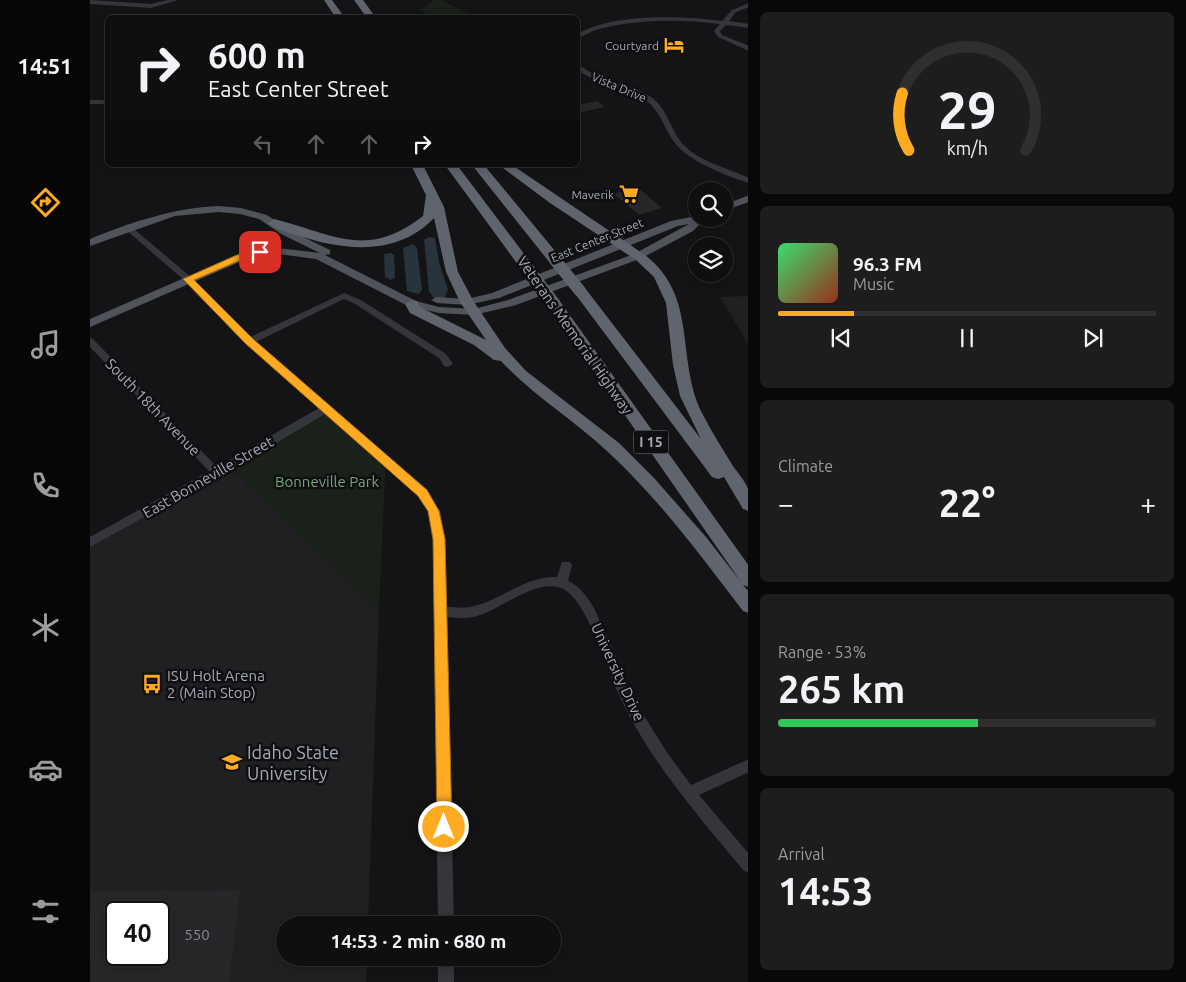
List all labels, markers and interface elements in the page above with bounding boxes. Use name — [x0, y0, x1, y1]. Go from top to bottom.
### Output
hotel icon: Courtyard — [663, 34, 685, 56]
icon: right — [125, 35, 190, 100]
text: 600 m — [208, 35, 306, 75]
place label: Courtyard — [605, 39, 659, 52]
text: 14:51 — [17, 53, 73, 78]
street label: Vista Drive — [590, 70, 648, 104]
text: East Center Street — [208, 76, 389, 101]
text: 29 — [938, 81, 996, 139]
icon: left — [249, 130, 277, 158]
icon: ahead — [302, 130, 330, 158]
icon: ahead — [355, 130, 383, 158]
icon: right — [408, 130, 436, 158]
text: km/h — [946, 138, 988, 158]
map controls — [688, 182, 733, 282]
button: search — [688, 182, 733, 227]
supermarket icon: Maverik — [618, 183, 640, 205]
icon: directions — [28, 185, 63, 220]
place label: Maverik — [571, 188, 614, 201]
street label: East Center Street — [549, 215, 645, 264]
pin — [239, 231, 281, 273]
button: layers — [688, 237, 733, 282]
icon: arrive — [246, 238, 274, 266]
street label: Veterans Memorial Highway — [514, 253, 636, 417]
text: 96.3 FM — [853, 253, 922, 275]
text: Music — [853, 275, 894, 293]
icon: previous — [827, 324, 855, 352]
icon: pause — [953, 324, 981, 352]
icon: next — [1079, 324, 1107, 352]
icon: music — [28, 327, 63, 362]
street label: South 18th Avenue — [102, 355, 204, 459]
road number: I 15 — [634, 431, 668, 454]
street label: East Bonneville Street — [140, 433, 276, 521]
text: Climate — [778, 457, 833, 475]
icon: phone — [28, 468, 63, 503]
park label: Bonneville Park — [275, 473, 379, 490]
text: 22° — [939, 482, 995, 524]
text: − — [778, 488, 794, 519]
text: + — [1140, 488, 1156, 519]
icon: climate — [28, 610, 63, 645]
street label: University Drive — [588, 620, 648, 724]
text: Range · 53% — [778, 643, 866, 661]
place label: ISU Holt Arena 2 (Main Stop) — [167, 667, 265, 701]
text: 265 km — [778, 668, 905, 710]
bus stop icon: ISU Holt Arena 2 (Main Stop) — [141, 673, 163, 695]
place label: Idaho State University — [247, 742, 339, 783]
school or university icon: Idaho State University — [221, 751, 243, 773]
icon: car — [28, 752, 63, 787]
position arrow — [417, 800, 469, 852]
text: Arrival — [778, 845, 825, 863]
text: 14:53 — [778, 870, 873, 912]
icon: filters — [28, 894, 63, 929]
speed limit sign: 40 — [105, 901, 170, 966]
house number: 550 — [184, 926, 210, 943]
text: 14:53 · 2 min · 680 m — [331, 930, 506, 952]

